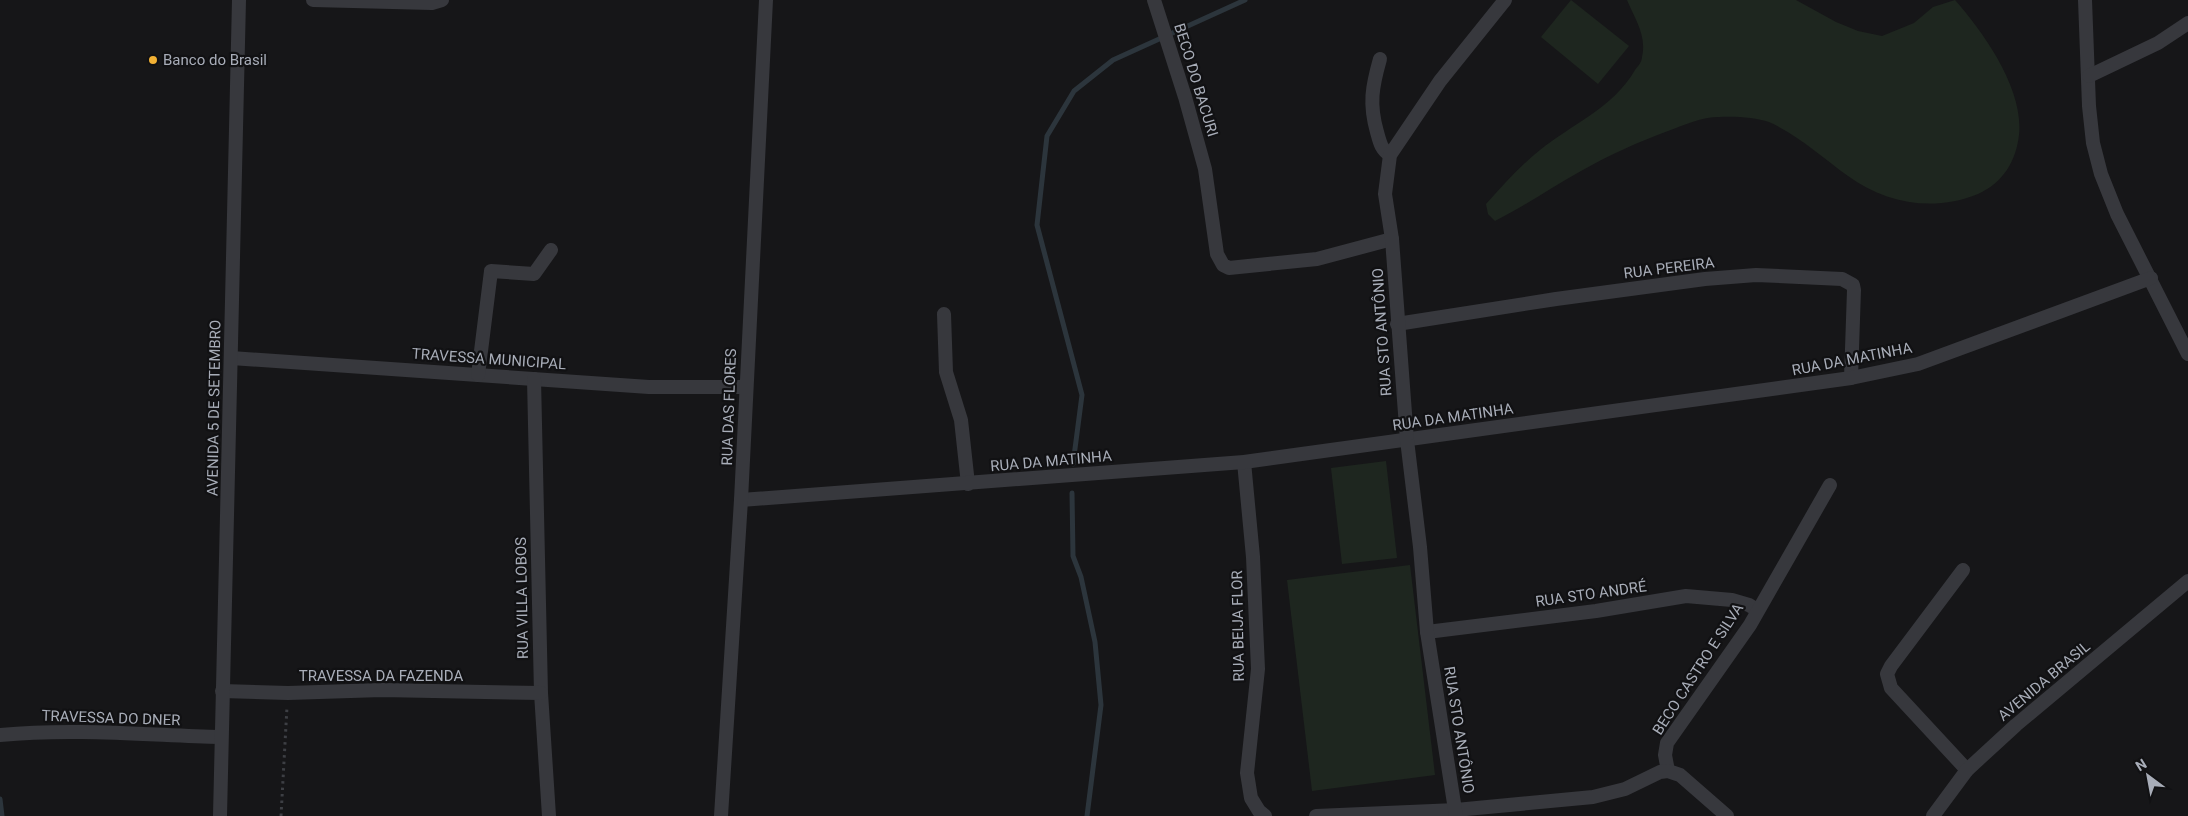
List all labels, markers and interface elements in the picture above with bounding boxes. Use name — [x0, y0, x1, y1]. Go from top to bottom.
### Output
street label: BECO DO BACURI — [1170, 21, 1222, 139]
place label: Banco do Brasil — [163, 51, 267, 69]
marker: Banco do Brasil — [147, 54, 159, 66]
street label: RUA PEREIRA — [1623, 253, 1716, 282]
street label: RUA STO ANTÔNIO — [1369, 267, 1395, 397]
street label: AVENIDA 5 DE SETEMBRO — [203, 320, 225, 496]
street label: RUA DA MATINHA — [1790, 338, 1914, 379]
street label: TRAVESSA MUNICIPAL — [411, 345, 567, 373]
street label: RUA DAS FLORES — [718, 348, 740, 466]
street label: RUA DA MATINHA — [1391, 400, 1515, 434]
street label: RUA DA MATINHA — [989, 447, 1113, 475]
street label: RUA VILLA LOBOS — [512, 537, 532, 659]
street label: RUA BEIJA FLOR — [1228, 570, 1248, 682]
street label: RUA STO ANDRÉ — [1534, 577, 1648, 611]
street label: BECO CASTRO E SILVA — [1649, 600, 1747, 738]
street label: AVENIDA BRASIL — [1994, 637, 2094, 725]
street label: RUA STO ANTÔNIO — [1440, 665, 1478, 795]
street label: TRAVESSA DA FAZENDA — [299, 667, 463, 685]
street label: TRAVESSA DO DNER — [41, 707, 181, 729]
north arrow — [2123, 751, 2173, 801]
text: N — [2133, 756, 2150, 774]

